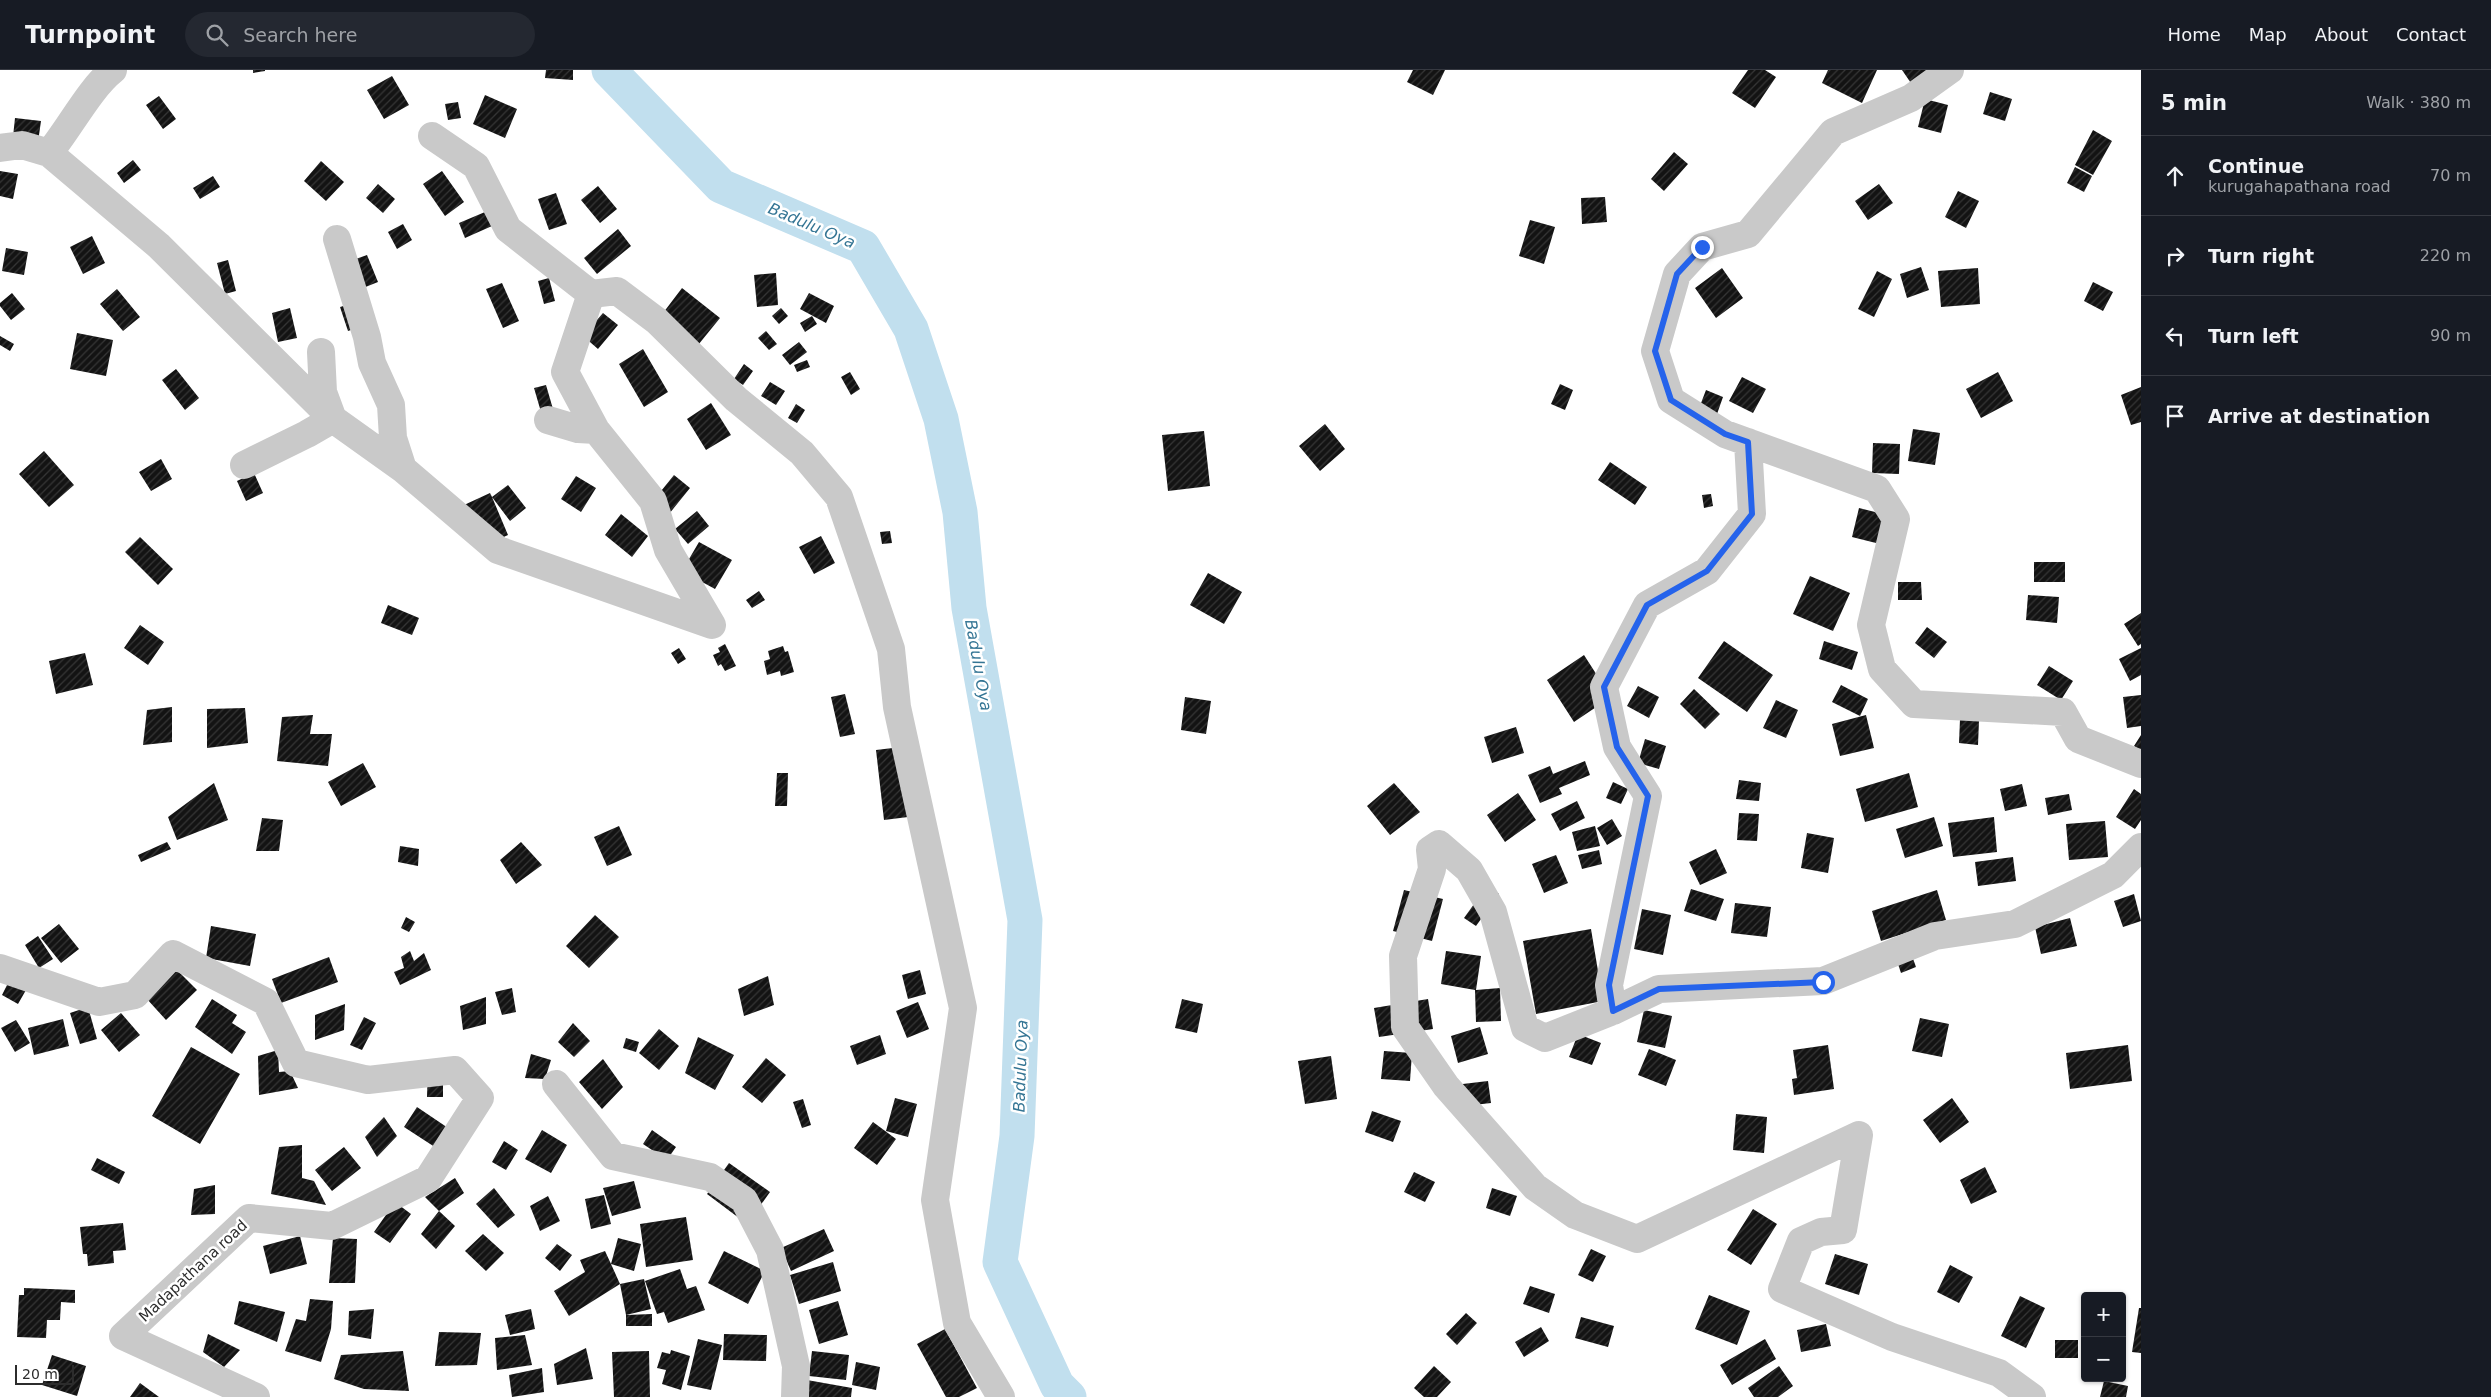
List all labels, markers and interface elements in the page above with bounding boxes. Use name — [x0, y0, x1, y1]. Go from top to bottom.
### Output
search box — [185, 12, 535, 57]
text: Turnpoint — [25, 21, 155, 49]
icon: search — [203, 21, 231, 49]
text: Search here — [243, 24, 357, 46]
text: Home — [2168, 24, 2221, 45]
text: Map — [2249, 24, 2287, 45]
text: About — [2315, 24, 2368, 45]
text: Contact — [2396, 24, 2466, 45]
text: 5 min — [2161, 91, 2227, 115]
text: Walk · 380 m — [2366, 93, 2471, 112]
text: Continue — [2208, 155, 2304, 177]
icon: ahead — [2161, 162, 2189, 190]
text: 70 m — [2430, 166, 2471, 185]
text: kurugahapathana road — [2208, 177, 2391, 196]
water label: Badulu Oya — [765, 199, 858, 252]
route end — [1691, 236, 1714, 259]
icon: right — [2161, 242, 2189, 270]
text: Turn right — [2208, 245, 2314, 267]
text: 220 m — [2420, 246, 2471, 265]
icon: left — [2161, 322, 2189, 350]
text: Turn left — [2208, 325, 2299, 347]
text: 90 m — [2430, 326, 2471, 345]
icon: arrive — [2161, 402, 2189, 430]
text: Arrive at destination — [2208, 405, 2430, 427]
water label: Badulu Oya — [961, 618, 996, 712]
route start — [1812, 971, 1835, 994]
water label: Badulu Oya — [1009, 1019, 1032, 1113]
street label: Madapathana road — [135, 1216, 251, 1326]
map controls — [2081, 1292, 2126, 1382]
button: + — [2081, 1292, 2126, 1337]
button: − — [2081, 1337, 2126, 1382]
scale bar — [15, 1362, 74, 1385]
text: 20 m — [22, 1366, 58, 1382]

